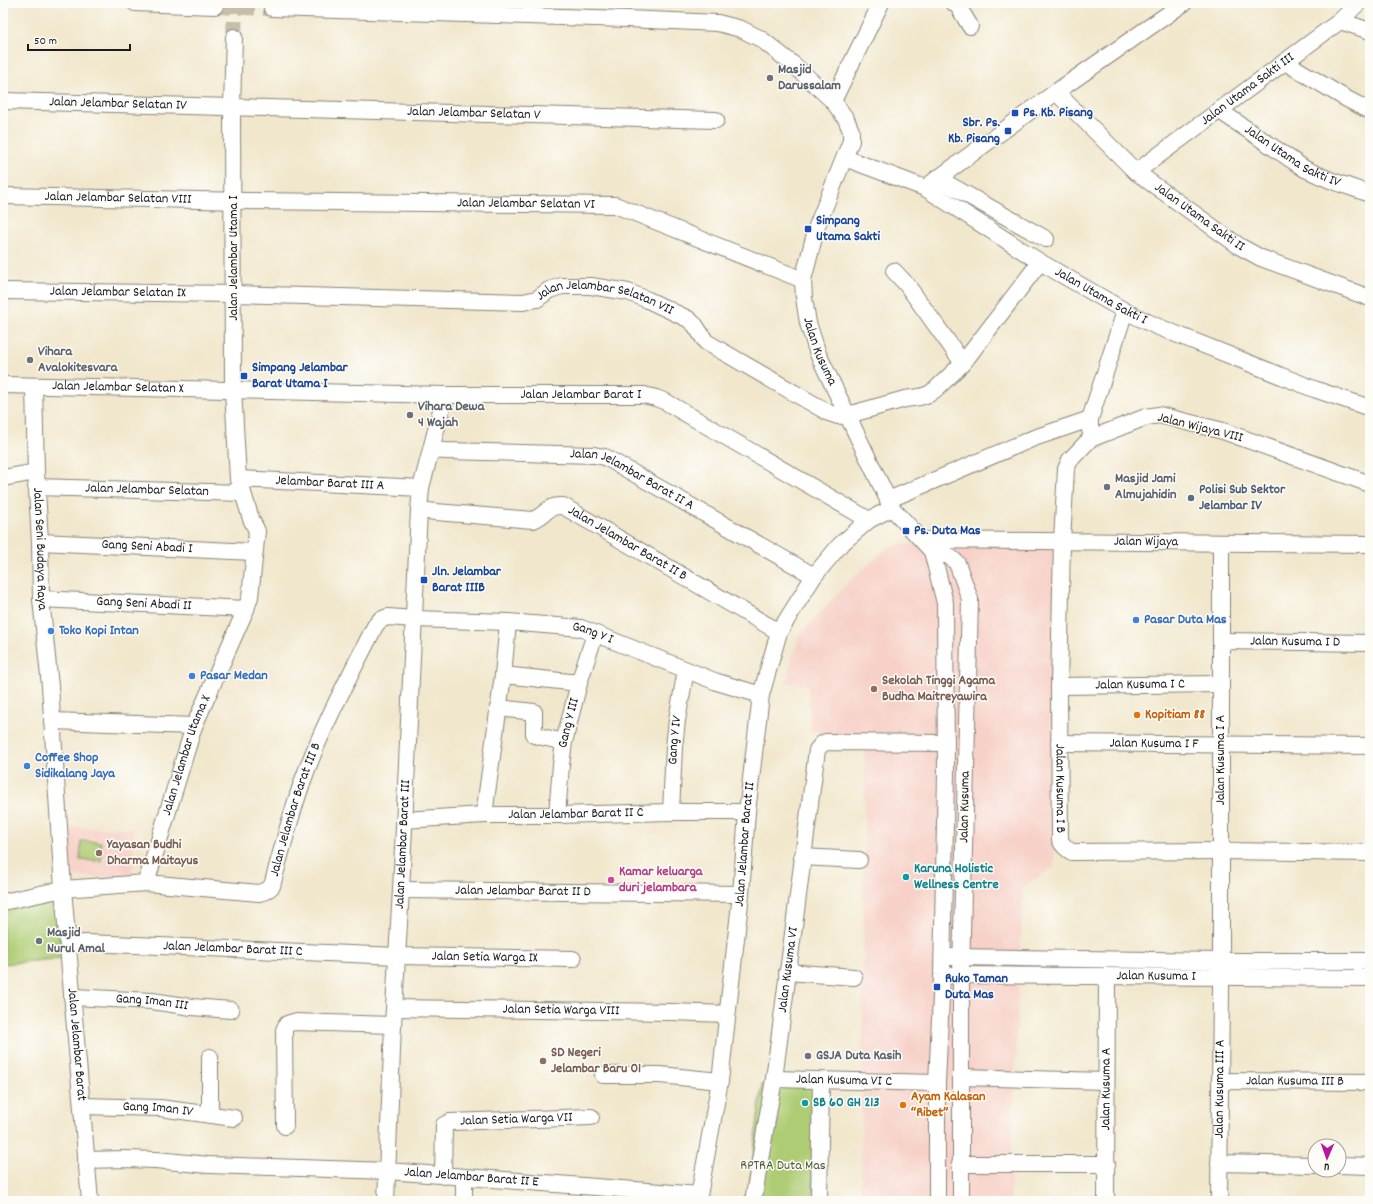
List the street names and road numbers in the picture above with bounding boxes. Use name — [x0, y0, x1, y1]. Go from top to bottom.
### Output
street label: Jalan Utama Sakti III — [1197, 48, 1299, 131]
street label: Jalan Jelambar Selatan IV — [49, 92, 187, 116]
street label: Jalan Jelambar Selatan V — [407, 102, 541, 125]
street label: Jalan Utama Sakti IV — [1240, 120, 1344, 193]
street label: Jalan Utama Sakti II — [1150, 178, 1249, 257]
street label: Jalan Jelambar Selatan VIII — [44, 187, 192, 210]
street label: Jalan Jelambar Selatan VI — [457, 193, 596, 215]
street label: Jalan Jelambar Utama I — [224, 195, 244, 321]
street label: Jalan Utama Sakti I — [1051, 262, 1151, 330]
street label: Jalan Jelambar Selatan VII — [532, 276, 677, 321]
street label: Jalan Jelambar Selatan IX — [50, 282, 186, 303]
street label: Jalan Kusuma — [797, 316, 842, 389]
street label: Jalan Jelambar Selatan X — [52, 376, 184, 399]
street label: Jalan Jelambar Barat I — [520, 385, 642, 405]
street label: Jalan Wijaya VIII — [1155, 408, 1245, 448]
street label: Jalan Jelambar Barat II A — [570, 444, 698, 516]
street label: Jelambar Barat III A — [275, 471, 385, 496]
street label: Jalan Jelambar Selatan — [85, 478, 209, 502]
street label: Jalan Seni Budaya Raya — [27, 487, 52, 612]
street label: Jalan Jelambar Barat II B — [564, 501, 691, 586]
street label: Jalan Wijaya — [1114, 532, 1179, 552]
street label: Gang Seni Abadi I — [101, 535, 194, 559]
street label: Gang Seni Abadi II — [96, 592, 193, 616]
street label: Gang Y I — [572, 617, 617, 650]
street label: Jalan Kusuma I D — [1250, 631, 1340, 653]
street label: Jalan Kusuma I C — [1095, 674, 1185, 696]
street label: Jalan Jelambar Utama X — [157, 692, 217, 818]
street label: Gang Y III — [553, 695, 585, 749]
street label: Gang Y IV — [663, 714, 688, 765]
street label: Jalan Kusuma I A — [1211, 715, 1231, 805]
street label: Jalan Kusuma I F — [1109, 733, 1199, 754]
street label: Jalan Jelambar Barat III B — [265, 739, 327, 879]
street label: Jalan Kusuma I B — [1049, 744, 1070, 834]
street label: Jalan Kusuma — [954, 770, 976, 843]
street label: Jalan Jelambar Barat III — [390, 779, 416, 910]
street label: Jalan Jelambar Barat II — [730, 780, 761, 908]
street label: Jalan Jelambar Barat II C — [508, 803, 644, 825]
street label: Jalan Jelambar Barat II D — [455, 881, 591, 902]
street label: Jalan Kusuma VI — [773, 925, 804, 1014]
street label: Jalan Jelambar Barat III C — [163, 936, 303, 962]
street label: Jalan Setia Warga IX — [431, 947, 538, 968]
street label: Jalan Kusuma I — [1116, 966, 1196, 987]
street label: Jalan Jelambar Barat — [62, 987, 91, 1102]
street label: Gang Iman III — [115, 989, 190, 1016]
street label: Jalan Setia Warga VIII — [502, 1000, 620, 1021]
street label: Jalan Kusuma III A — [1210, 1039, 1231, 1139]
street label: Jalan Kusuma A — [1096, 1047, 1117, 1130]
street label: Jalan Kusuma VI C — [796, 1070, 892, 1092]
street label: Jalan Kusuma III B — [1246, 1071, 1344, 1092]
street label: Gang Iman IV — [122, 1097, 195, 1122]
street label: Jalan Setia Warga VII — [460, 1108, 573, 1132]
street label: Jalan Jelambar Barat II E — [403, 1162, 540, 1193]

